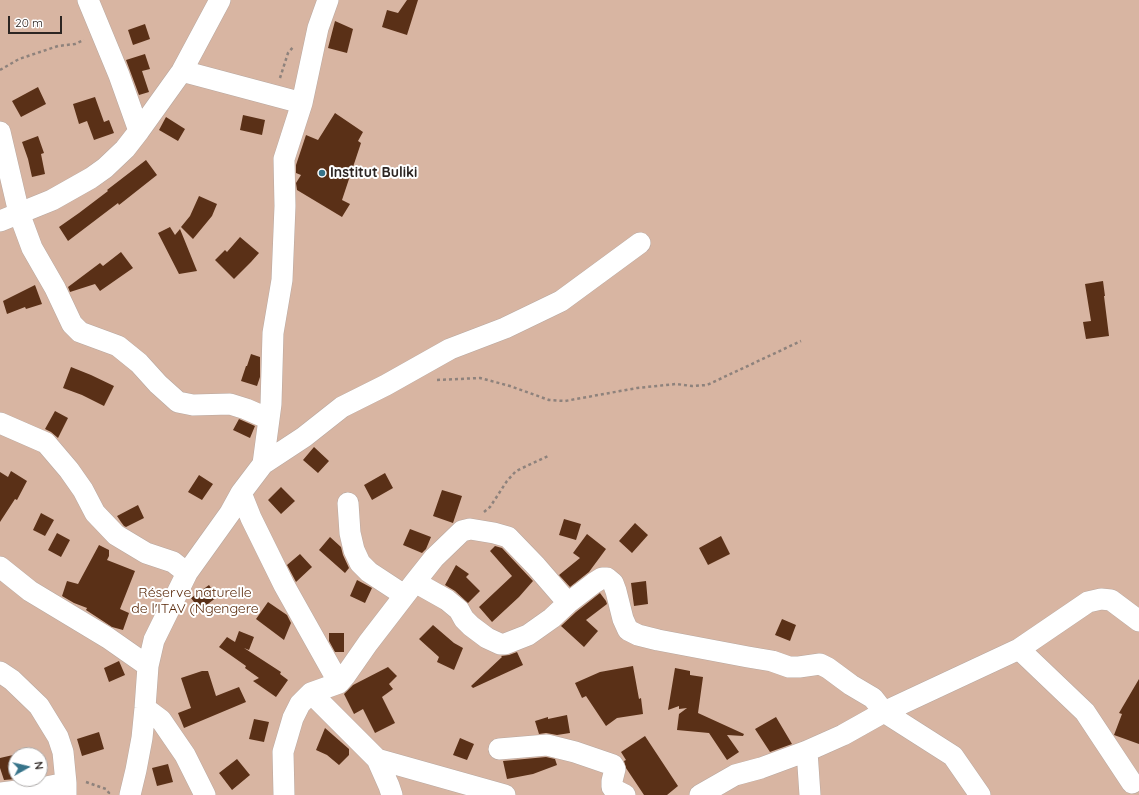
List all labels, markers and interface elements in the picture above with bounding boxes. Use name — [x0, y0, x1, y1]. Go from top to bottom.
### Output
scale bar — [10, 8, 64, 34]
text: 20 m — [15, 15, 43, 30]
place label: Institut Buliki — [330, 165, 417, 181]
marker: Institut Buliki — [317, 168, 327, 178]
park label: Réserve naturelle de l'ITAV (Ngengere — [131, 585, 259, 618]
north arrow — [8, 747, 48, 787]
text: N — [31, 760, 46, 770]

